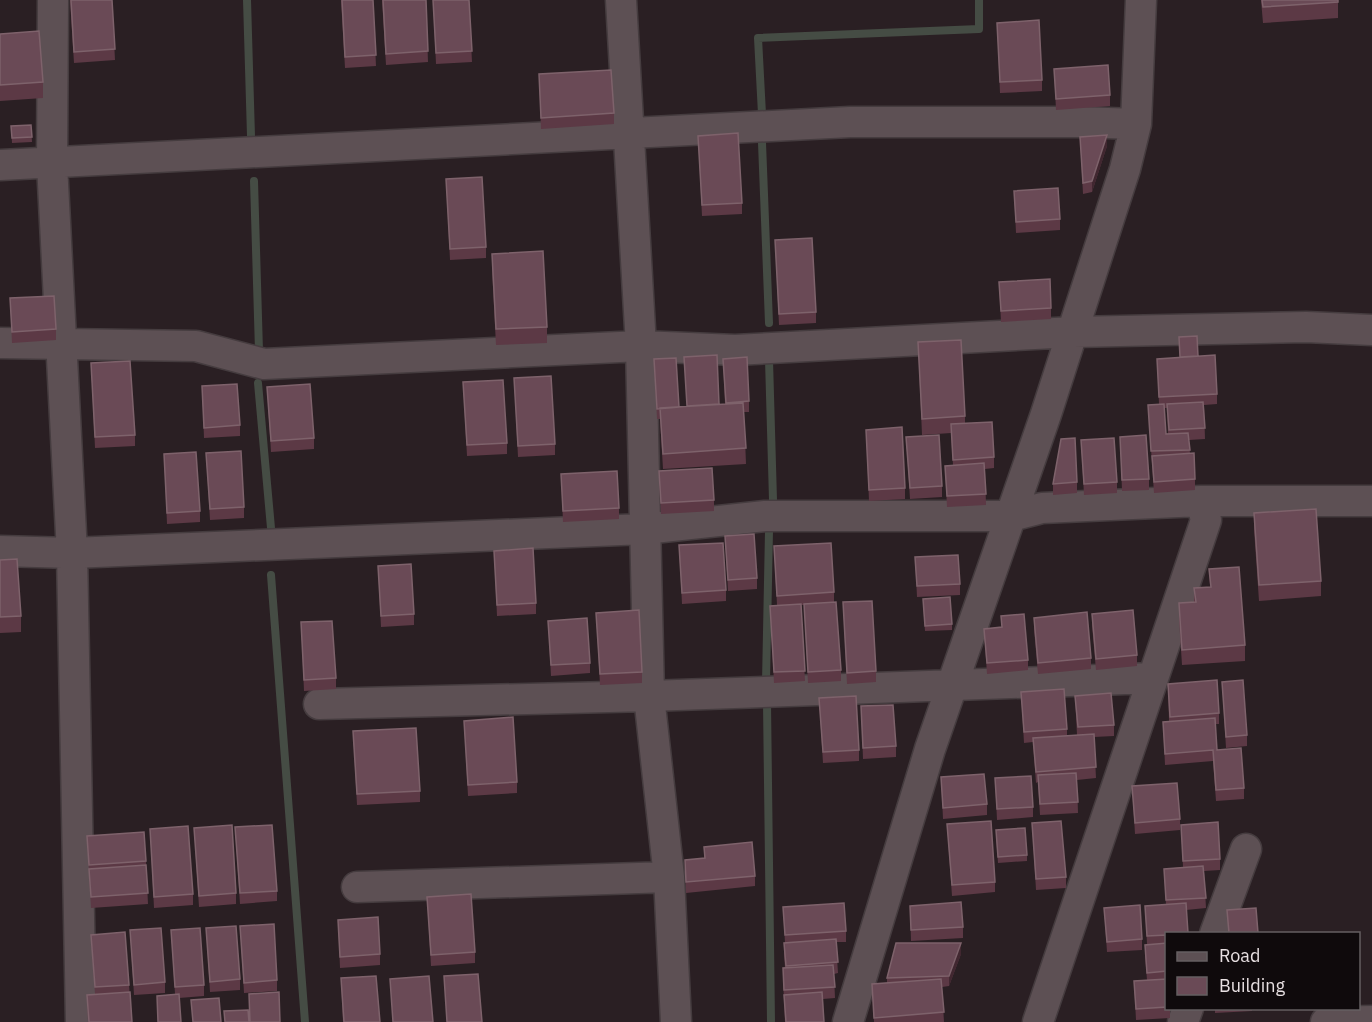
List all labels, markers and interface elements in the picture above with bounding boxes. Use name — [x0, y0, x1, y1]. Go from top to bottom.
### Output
legend — [1165, 932, 1360, 1010]
text: Road — [1219, 944, 1260, 967]
text: Building — [1219, 974, 1286, 997]

